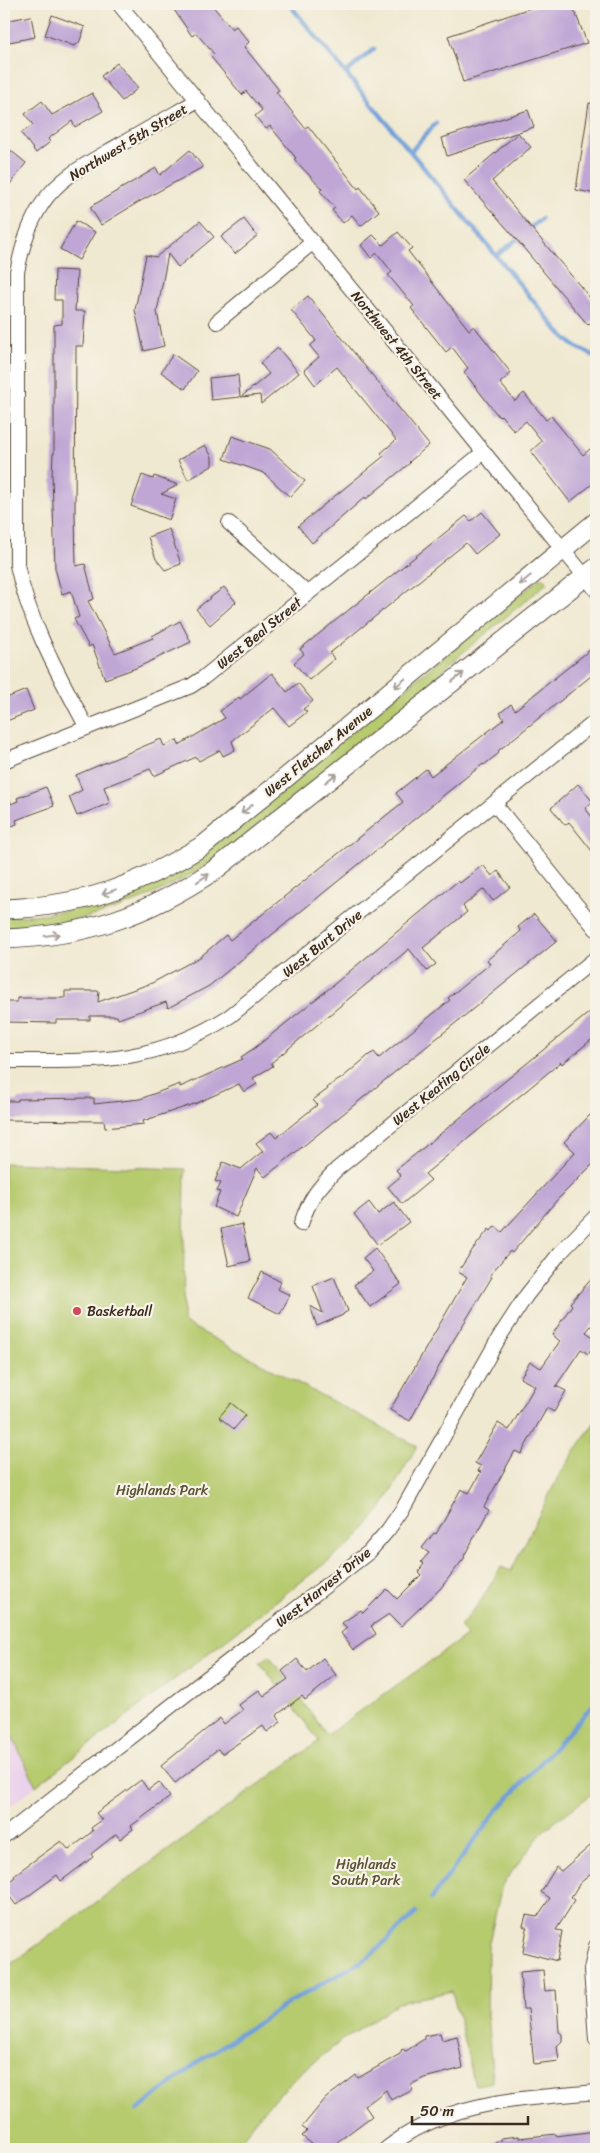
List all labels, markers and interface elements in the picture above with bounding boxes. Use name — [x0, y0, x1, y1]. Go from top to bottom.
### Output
street label: Northwest 5th Street — [64, 97, 193, 188]
street label: Northwest 4th Street — [344, 285, 449, 406]
one-way arrow — [519, 575, 532, 586]
street label: West Beal Street — [211, 590, 309, 676]
one-way arrow — [452, 672, 465, 683]
one-way arrow — [393, 678, 406, 689]
street label: West Fletcher Avenue — [258, 699, 379, 803]
one-way arrow — [324, 773, 337, 784]
one-way arrow — [241, 803, 254, 814]
one-way arrow — [196, 873, 210, 883]
one-way arrow — [102, 888, 117, 897]
street label: West Burt Drive — [276, 903, 368, 984]
one-way arrow — [44, 930, 60, 940]
street label: West Keating Circle — [387, 1037, 496, 1132]
place label: Basketball — [87, 1299, 153, 1324]
marker: Basketball — [71, 1305, 83, 1317]
park label: Highlands Park — [116, 1478, 209, 1503]
street label: West Harvest Drive — [270, 1541, 377, 1634]
park label: Highlands South Park — [332, 1852, 401, 1893]
scale bar — [412, 2093, 529, 2125]
text: 50 m — [420, 2098, 455, 2124]

